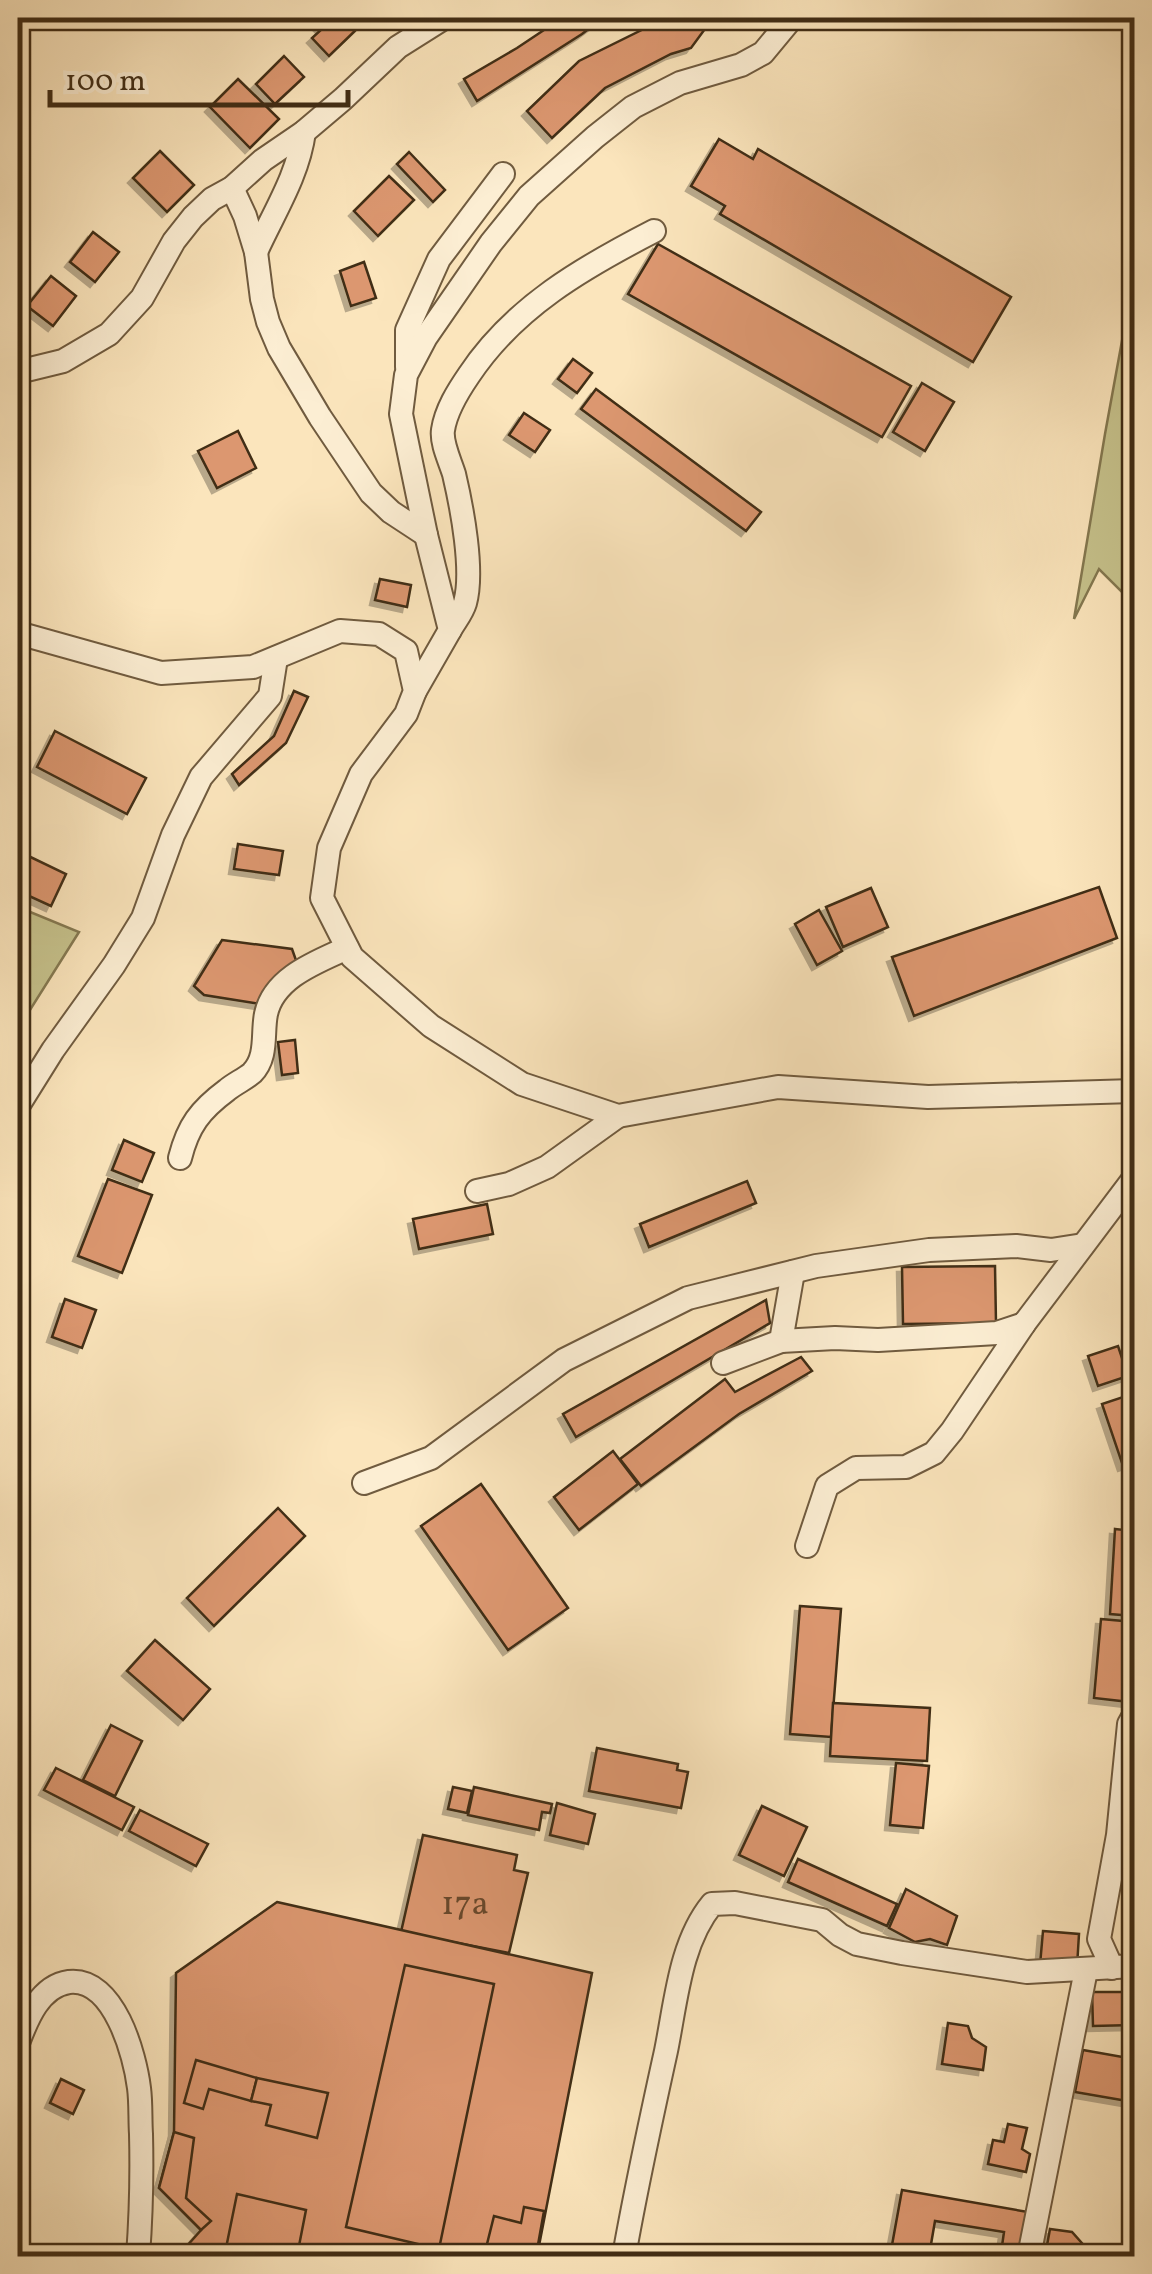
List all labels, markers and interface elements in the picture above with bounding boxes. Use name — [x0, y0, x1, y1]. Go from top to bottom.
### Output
scale bar — [50, 45, 348, 107]
text: 100 m — [65, 61, 146, 103]
house number: 17a — [441, 1881, 489, 1929]

